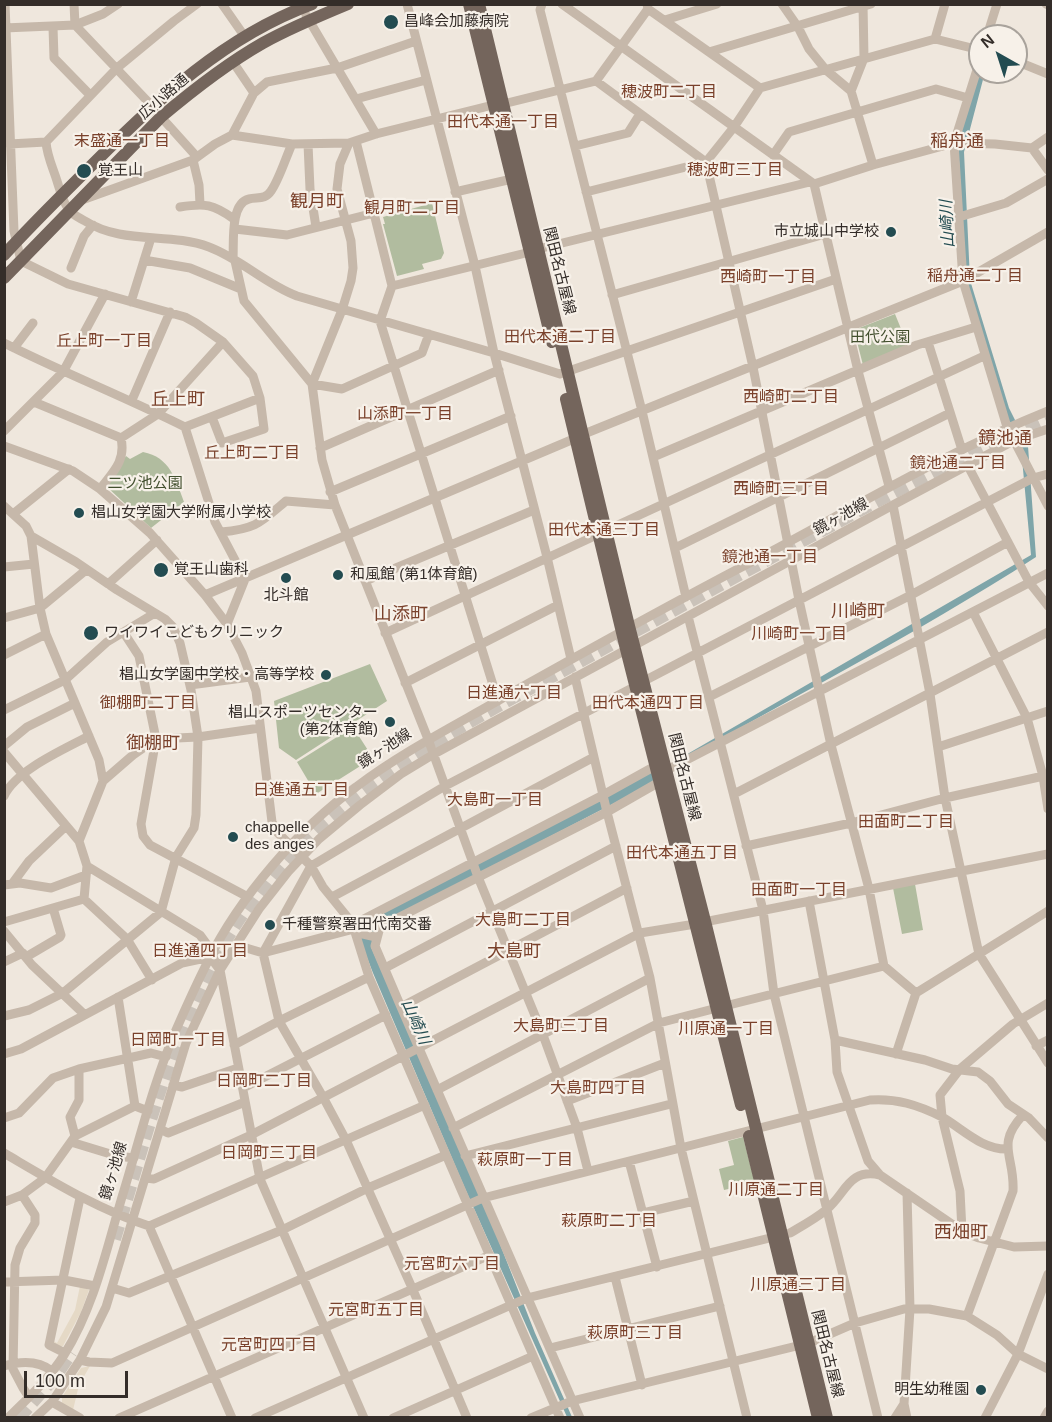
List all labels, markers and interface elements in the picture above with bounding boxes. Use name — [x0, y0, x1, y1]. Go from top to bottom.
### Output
marker: 昌峰会加藤病院 — [382, 13, 400, 31]
place label: 昌峰会加藤病院 — [404, 13, 509, 31]
north arrow — [968, 24, 1028, 84]
text: N — [978, 31, 997, 51]
street label: 広小路通 — [135, 71, 193, 123]
district label: 穂波町二丁目 — [621, 83, 717, 103]
district label: 田代本通一丁目 — [447, 113, 559, 133]
district label: 稲舟通 — [930, 131, 984, 153]
district label: 末盛通一丁目 — [74, 132, 170, 152]
district label: 穂波町三丁目 — [687, 161, 783, 181]
marker: 覚王山 — [75, 162, 93, 180]
place label: 覚王山 — [98, 162, 143, 180]
district label: 観月町 — [290, 191, 344, 213]
district label: 観月町二丁目 — [364, 199, 460, 219]
water label: 山崎川 — [937, 200, 959, 248]
place label: 市立城山中学校 — [774, 223, 879, 241]
street label: 関田名古屋線 — [539, 225, 579, 317]
marker: 市立城山中学校 — [884, 225, 898, 239]
district label: 稲舟通二丁目 — [927, 267, 1023, 287]
district label: 西崎町一丁目 — [720, 268, 816, 288]
district label: 田代本通二丁目 — [504, 328, 616, 348]
park label: 田代公園 — [850, 329, 910, 347]
district label: 丘上町一丁目 — [56, 332, 152, 352]
district label: 西崎町二丁目 — [743, 388, 839, 408]
district label: 丘上町 — [151, 389, 205, 411]
district label: 山添町一丁目 — [357, 405, 453, 425]
district label: 鏡池通 — [978, 428, 1032, 450]
district label: 丘上町二丁目 — [204, 444, 300, 464]
district label: 鏡池通二丁目 — [910, 454, 1006, 474]
park label: 二ツ池公園 — [108, 475, 182, 493]
district label: 西崎町三丁目 — [733, 480, 829, 500]
street label: 鏡ヶ池線 — [810, 495, 872, 539]
place label: 椙山女学園大学附属小学校 — [91, 504, 271, 522]
marker: 椙山女学園大学附属小学校 — [72, 506, 86, 520]
district label: 田代本通三丁目 — [548, 521, 660, 541]
district label: 鏡池通一丁目 — [722, 548, 818, 568]
marker: 覚王山歯科 — [152, 561, 170, 579]
place label: 覚王山歯科 — [174, 561, 249, 579]
place label: 和風館 (第1体育館) — [350, 566, 477, 584]
marker: 和風館 (第1体育館) — [331, 568, 345, 582]
marker: 北斗館 — [279, 571, 293, 585]
place label: 北斗館 — [264, 587, 308, 605]
district label: 川崎町 — [831, 601, 885, 623]
district label: 山添町 — [374, 604, 428, 626]
marker: ワイワイこどもクリニック — [82, 624, 100, 642]
place label: ワイワイこどもクリニック — [104, 624, 284, 642]
district label: 川崎町一丁目 — [751, 625, 847, 645]
place label: 椙山女学園中学校・高等学校 — [119, 666, 314, 684]
marker: 椙山女学園中学校・高等学校 — [319, 668, 333, 682]
district label: 日進通六丁目 — [466, 684, 562, 704]
district label: 御棚町二丁目 — [100, 694, 196, 714]
district label: 田代本通四丁目 — [592, 694, 704, 714]
place label: 椙山スポーツセンター (第2体育館) — [228, 704, 378, 739]
marker: 椙山スポーツセンター (第2体育館) — [383, 715, 397, 729]
street label: 鏡ヶ池線 — [355, 725, 415, 773]
street label: 関田名古屋線 — [664, 731, 704, 823]
district label: 御棚町 — [126, 733, 180, 755]
district label: 日進通五丁目 — [253, 781, 349, 801]
district label: 大島町一丁目 — [447, 791, 543, 811]
district label: 田面町二丁目 — [858, 813, 954, 833]
place label: chappelle des anges — [245, 819, 314, 854]
marker: chappelle des anges — [226, 830, 240, 844]
district label: 田代本通五丁目 — [626, 844, 738, 864]
district label: 田面町一丁目 — [751, 881, 847, 901]
district label: 大島町二丁目 — [475, 911, 571, 931]
place label: 千種警察署田代南交番 — [282, 916, 432, 934]
marker: 千種警察署田代南交番 — [263, 918, 277, 932]
district label: 大島町 — [487, 941, 541, 963]
district label: 日進通四丁目 — [152, 942, 248, 962]
water label: 山崎川 — [396, 996, 434, 1048]
district label: 大島町三丁目 — [513, 1017, 609, 1037]
district label: 川原通一丁目 — [678, 1020, 774, 1040]
district label: 日岡町一丁目 — [130, 1031, 226, 1051]
district label: 日岡町二丁目 — [216, 1072, 312, 1092]
district label: 大島町四丁目 — [550, 1079, 646, 1099]
street label: 鏡ヶ池線 — [97, 1140, 131, 1202]
district label: 日岡町三丁目 — [221, 1144, 317, 1164]
district label: 萩原町一丁目 — [477, 1151, 573, 1171]
district label: 川原通二丁目 — [728, 1181, 824, 1201]
district label: 萩原町二丁目 — [561, 1212, 657, 1232]
district label: 西畑町 — [934, 1222, 988, 1244]
district label: 元宮町六丁目 — [404, 1255, 500, 1275]
district label: 川原通三丁目 — [750, 1276, 846, 1296]
district label: 元宮町五丁目 — [328, 1301, 424, 1321]
street label: 関田名古屋線 — [807, 1308, 847, 1400]
district label: 萩原町三丁目 — [587, 1324, 683, 1344]
district label: 元宮町四丁目 — [221, 1336, 317, 1356]
scale bar — [27, 1359, 130, 1397]
text: 100 m — [35, 1371, 85, 1391]
place label: 明生幼稚園 — [894, 1381, 969, 1399]
marker: 明生幼稚園 — [974, 1383, 988, 1397]

